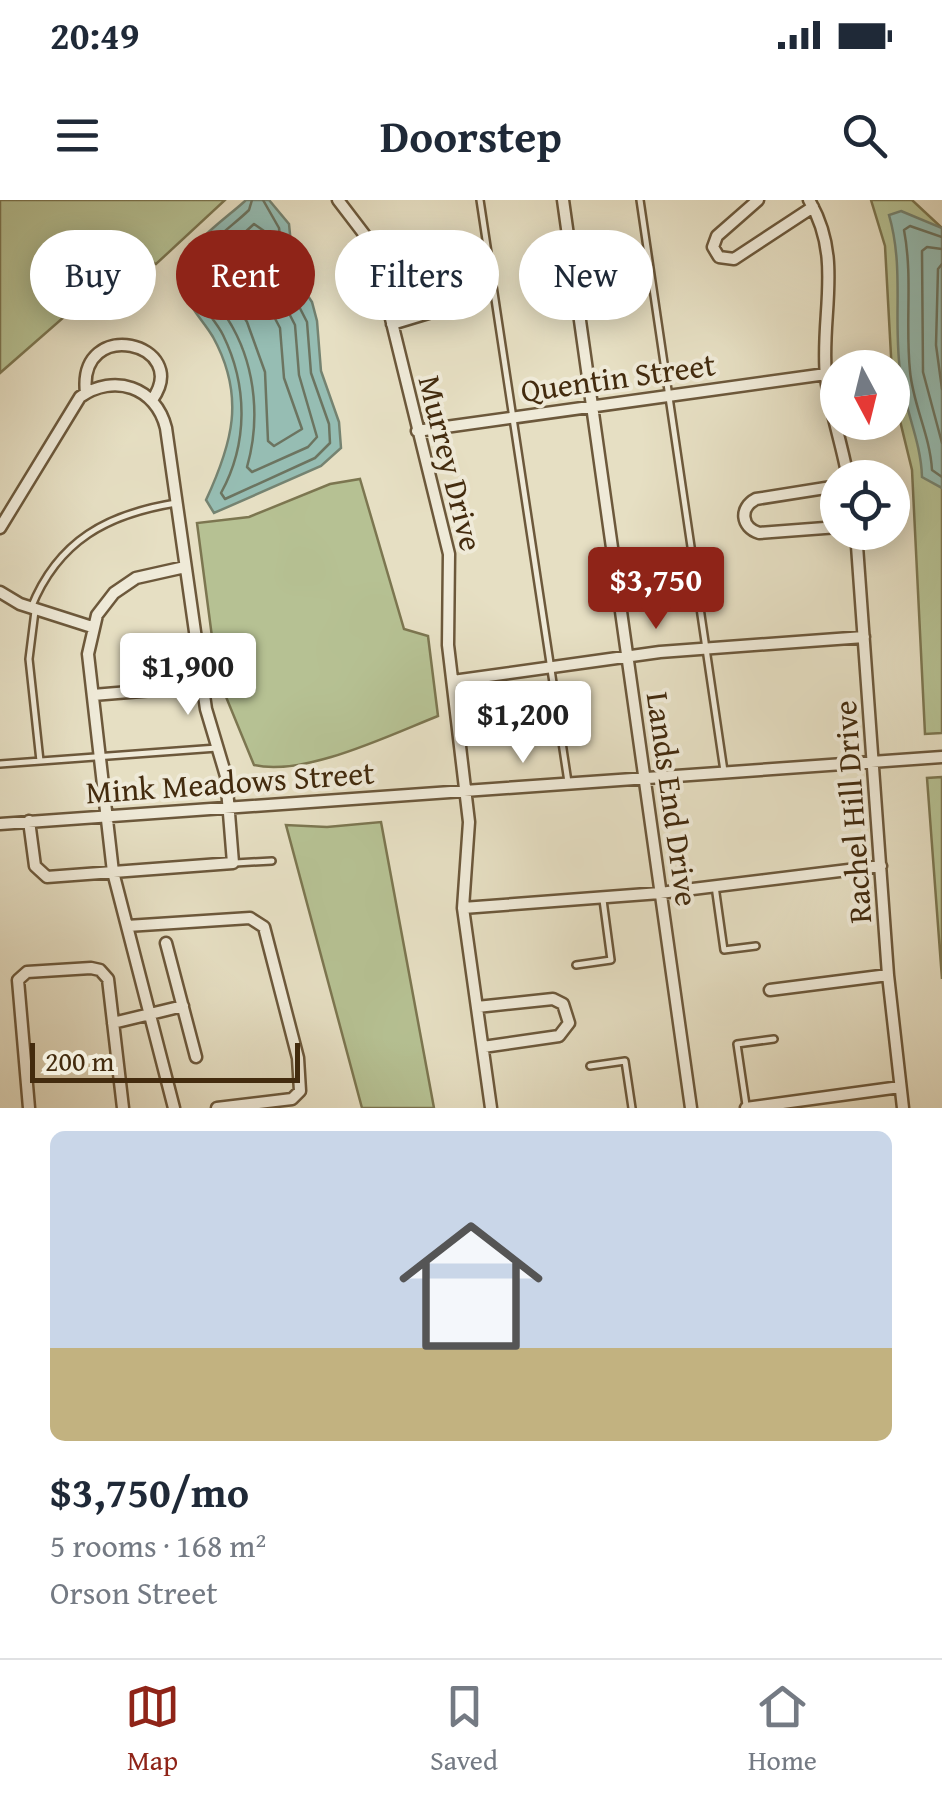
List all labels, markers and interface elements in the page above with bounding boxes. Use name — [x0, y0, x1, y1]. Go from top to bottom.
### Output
text: 20:49 — [50, 7, 140, 63]
text: Doorstep — [380, 103, 562, 168]
icon: menu — [50, 108, 105, 163]
icon: search — [837, 108, 892, 163]
chip: Buy — [30, 230, 156, 320]
chip: Rent — [176, 230, 315, 320]
chip: Filters — [335, 230, 499, 320]
chip: New — [519, 230, 653, 320]
street label: Quentin Street — [518, 340, 718, 414]
north arrow — [820, 350, 910, 440]
map controls — [820, 350, 910, 550]
street label: Murrey Drive — [407, 370, 495, 556]
button: locate — [820, 460, 910, 550]
pin: $3,750 — [575, 547, 737, 632]
text: $3,750 — [610, 556, 702, 603]
pin: $1,900 — [107, 633, 269, 718]
text: $1,900 — [142, 642, 234, 689]
pin: $1,200 — [442, 681, 604, 766]
street label: Lands End Drive — [635, 689, 711, 909]
text: $1,200 — [477, 690, 569, 737]
street label: Rachel Hill Drive — [821, 699, 883, 925]
street label: Mink Meadows Street — [84, 748, 376, 816]
scale bar — [30, 1038, 300, 1083]
text: 200 m — [45, 1040, 114, 1081]
icon: home — [381, 1196, 561, 1376]
text: $3,750/mo — [50, 1461, 249, 1522]
text: 5 rooms · 168 m² — [50, 1522, 266, 1569]
text: Orson Street — [50, 1569, 218, 1616]
tab: Map — [125, 1679, 180, 1780]
tab: Saved — [430, 1679, 498, 1780]
tab: Home — [748, 1679, 817, 1780]

